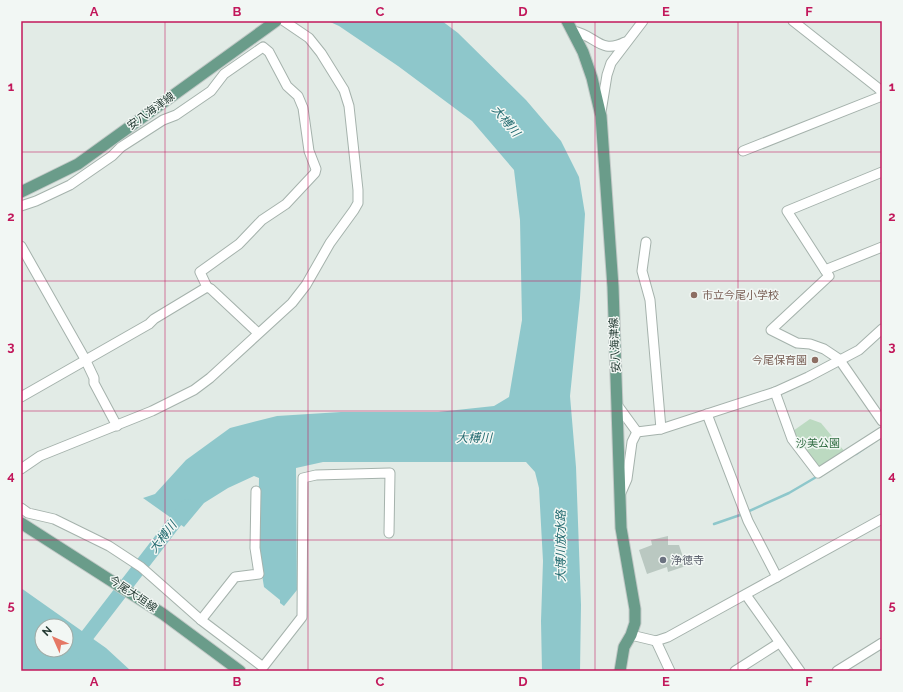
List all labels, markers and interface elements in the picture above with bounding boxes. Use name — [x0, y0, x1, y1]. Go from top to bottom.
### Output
text: A — [90, 4, 99, 19]
text: B — [233, 4, 242, 19]
text: C — [376, 4, 385, 19]
text: D — [518, 4, 528, 19]
text: E — [662, 4, 670, 19]
text: F — [805, 4, 813, 19]
text: 1 — [8, 79, 15, 94]
text: 1 — [889, 79, 896, 94]
street label: 安八海津線 — [125, 90, 177, 132]
water label: 大榑川 — [489, 103, 524, 141]
text: 2 — [7, 209, 15, 224]
text: 2 — [888, 209, 896, 224]
place label: 市立今尾小学校 — [702, 289, 779, 302]
marker: 市立今尾小学校 — [689, 290, 699, 300]
street label: 安八海津線 — [607, 317, 623, 373]
text: 3 — [7, 339, 15, 354]
text: 3 — [888, 339, 896, 354]
place label: 今尾保育園 — [752, 354, 807, 367]
marker: 今尾保育園 — [810, 355, 820, 365]
water label: 大榑川 — [456, 431, 494, 445]
park label: 沙美公園 — [796, 437, 840, 450]
text: 4 — [7, 468, 15, 483]
text: 4 — [888, 468, 896, 483]
water label: 大博川放水路 — [554, 509, 568, 582]
water label: 大榑川 — [146, 517, 181, 555]
place label: 浄徳寺 — [671, 554, 704, 567]
marker: 浄徳寺 — [658, 555, 668, 565]
street label: 今尾大垣線 — [107, 573, 159, 615]
text: 5 — [7, 598, 15, 613]
text: 5 — [888, 598, 896, 613]
north arrow — [34, 618, 74, 658]
text: N — [40, 624, 55, 639]
text: A — [90, 674, 99, 689]
text: B — [233, 674, 242, 689]
text: C — [376, 674, 385, 689]
text: D — [518, 674, 528, 689]
text: E — [662, 674, 670, 689]
text: F — [805, 674, 813, 689]

